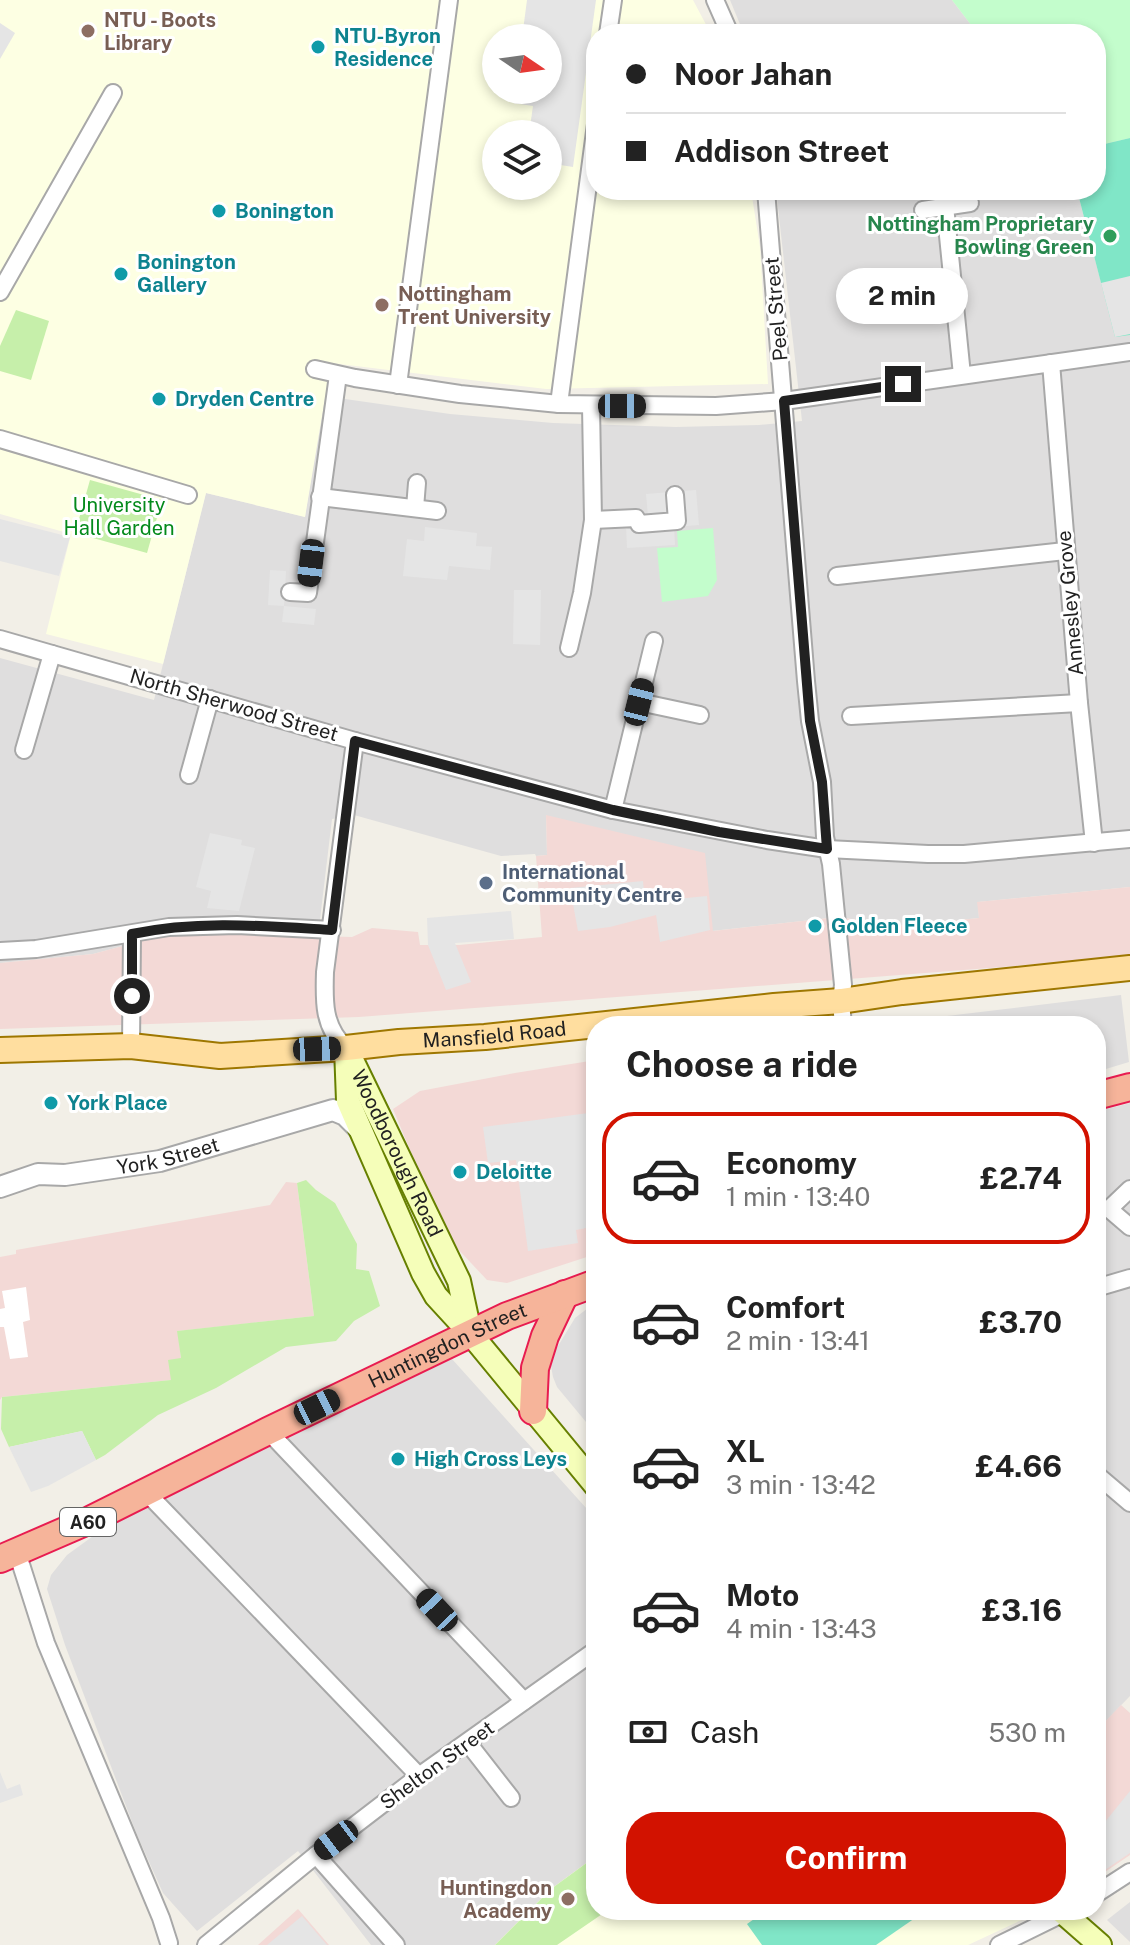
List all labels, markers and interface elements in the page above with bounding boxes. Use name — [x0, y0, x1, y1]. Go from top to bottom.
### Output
place label: NTU - Boots Library — [104, 8, 216, 55]
marker: NTU - Boots Library — [79, 22, 97, 40]
place label: NTU-Byron Residence — [334, 24, 441, 71]
north arrow — [482, 24, 562, 104]
map controls — [482, 24, 562, 200]
marker: NTU-Byron Residence — [309, 38, 327, 56]
text: Noor Jahan — [674, 56, 832, 92]
button: layers — [482, 120, 562, 200]
text: Addison Street — [674, 133, 889, 169]
place label: Bonington — [235, 199, 334, 223]
marker: Bonington — [210, 202, 228, 220]
place label: Nottingham Proprietary Bowling Green — [867, 212, 1094, 259]
marker: Nottingham Proprietary Bowling Green — [1101, 227, 1119, 245]
place label: Bonington Gallery — [137, 250, 236, 297]
street label: Peel Street — [759, 256, 793, 362]
marker: Bonington Gallery — [112, 265, 130, 283]
callout: 2 min — [837, 268, 969, 324]
text: 2 min — [868, 280, 936, 311]
place label: Nottingham Trent University — [398, 282, 551, 329]
marker: Nottingham Trent University — [373, 296, 391, 314]
route end — [885, 366, 921, 402]
place label: Dryden Centre — [175, 387, 314, 411]
marker: Dryden Centre — [150, 390, 168, 408]
car — [598, 394, 646, 418]
park label: University Hall Garden — [63, 493, 175, 540]
street label: Annesley Grove — [1052, 529, 1088, 677]
car — [296, 538, 326, 588]
street label: North Sherwood Street — [127, 664, 341, 746]
car — [622, 676, 656, 728]
place label: International Community Centre — [502, 860, 682, 907]
marker: International Community Centre — [477, 874, 495, 892]
place label: Golden Fleece — [831, 914, 967, 938]
marker: Golden Fleece — [806, 917, 824, 935]
route start — [114, 978, 150, 1014]
street label: Mansfield Road — [422, 1016, 567, 1053]
car — [293, 1036, 341, 1062]
text: Choose a ride — [626, 1043, 858, 1085]
street label: Woodborough Road — [346, 1066, 448, 1241]
place label: York Place — [67, 1091, 168, 1115]
marker: York Place — [42, 1094, 60, 1112]
street label: York Street — [115, 1132, 222, 1179]
icon: car — [630, 1142, 702, 1214]
text: Economy — [726, 1145, 857, 1181]
place label: Deloitte — [476, 1160, 552, 1184]
text: £2.74 — [980, 1160, 1062, 1196]
marker: Deloitte — [451, 1163, 469, 1181]
text: 1 min · 13:40 — [726, 1181, 870, 1212]
icon: car — [630, 1286, 702, 1358]
text: Comfort — [726, 1289, 845, 1325]
street label: Huntingdon Street — [364, 1298, 530, 1393]
text: £3.70 — [979, 1304, 1062, 1340]
text: 2 min · 13:41 — [726, 1325, 870, 1356]
car — [290, 1386, 344, 1428]
icon: car — [630, 1430, 702, 1502]
text: XL — [726, 1433, 765, 1469]
place label: High Cross Leys — [414, 1447, 567, 1471]
text: £4.66 — [975, 1448, 1062, 1484]
marker: High Cross Leys — [389, 1450, 407, 1468]
text: 3 min · 13:42 — [726, 1469, 876, 1500]
road number: A60 — [60, 1508, 116, 1536]
icon: car — [630, 1574, 702, 1646]
text: Moto — [726, 1577, 799, 1613]
car — [412, 1584, 462, 1636]
text: £3.16 — [982, 1592, 1062, 1628]
text: 4 min · 13:43 — [726, 1613, 877, 1644]
icon: cash — [626, 1710, 670, 1754]
text: Cash — [690, 1714, 759, 1750]
street label: Shelton Street — [375, 1716, 499, 1814]
text: 530 m — [988, 1717, 1066, 1748]
button: Confirm — [626, 1812, 1066, 1904]
car — [310, 1816, 362, 1864]
place label: Huntingdon Academy — [440, 1876, 552, 1923]
marker: Huntingdon Academy — [559, 1890, 577, 1908]

